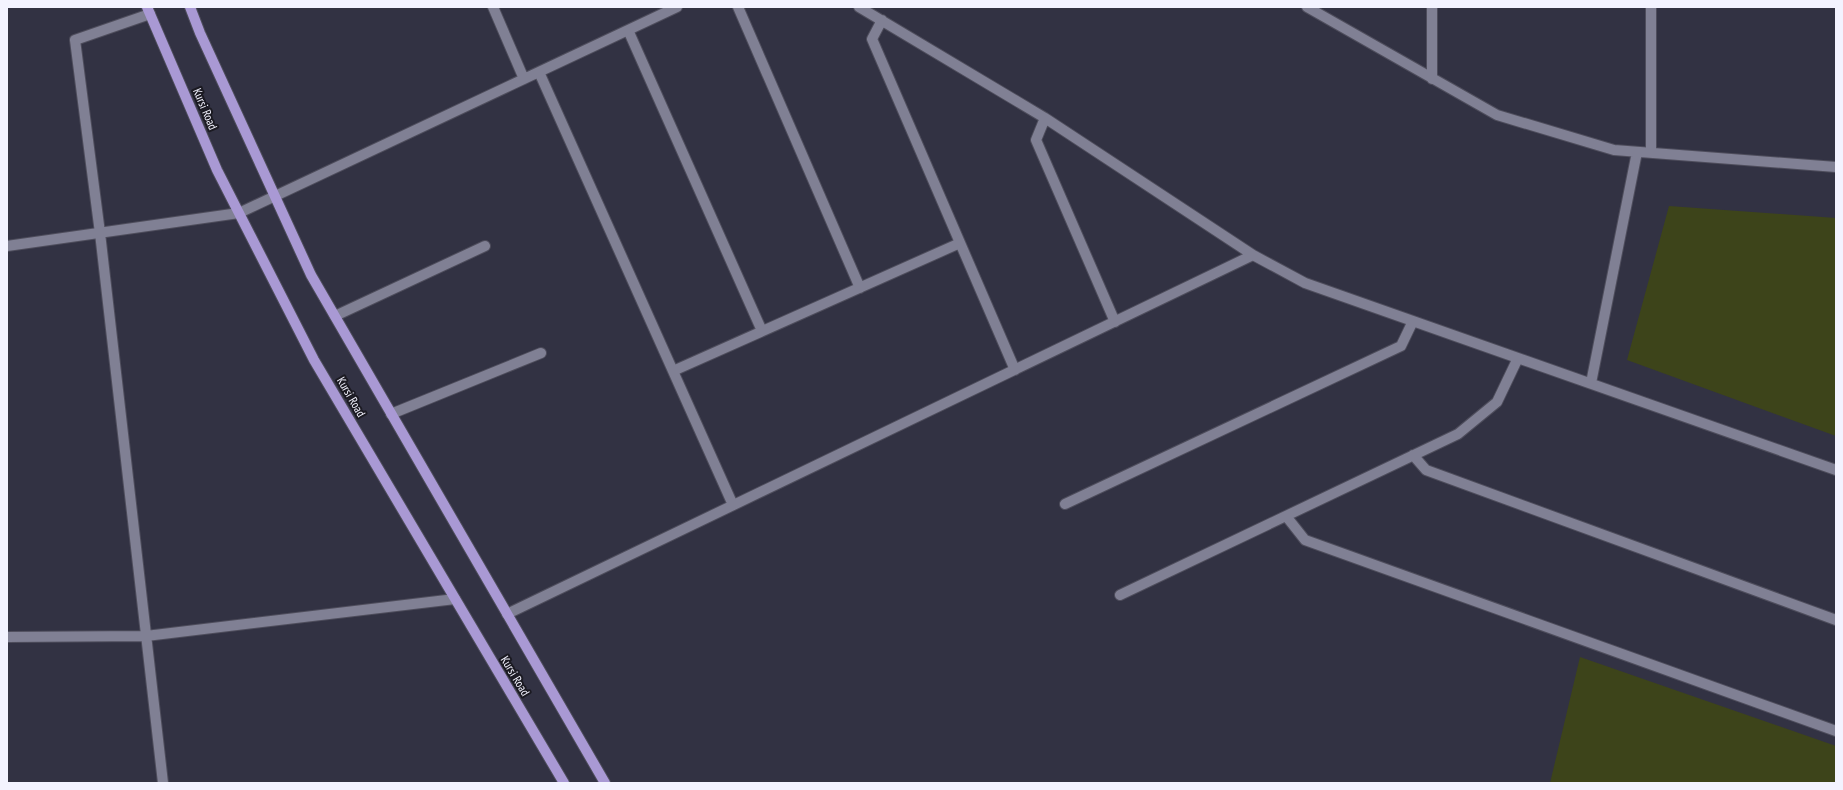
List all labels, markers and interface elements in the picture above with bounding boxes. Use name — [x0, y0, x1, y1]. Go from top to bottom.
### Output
street label: Kursi Road — [190, 86, 221, 132]
street label: Kursi Road — [334, 374, 369, 419]
street label: Kursi Road — [498, 653, 533, 698]

